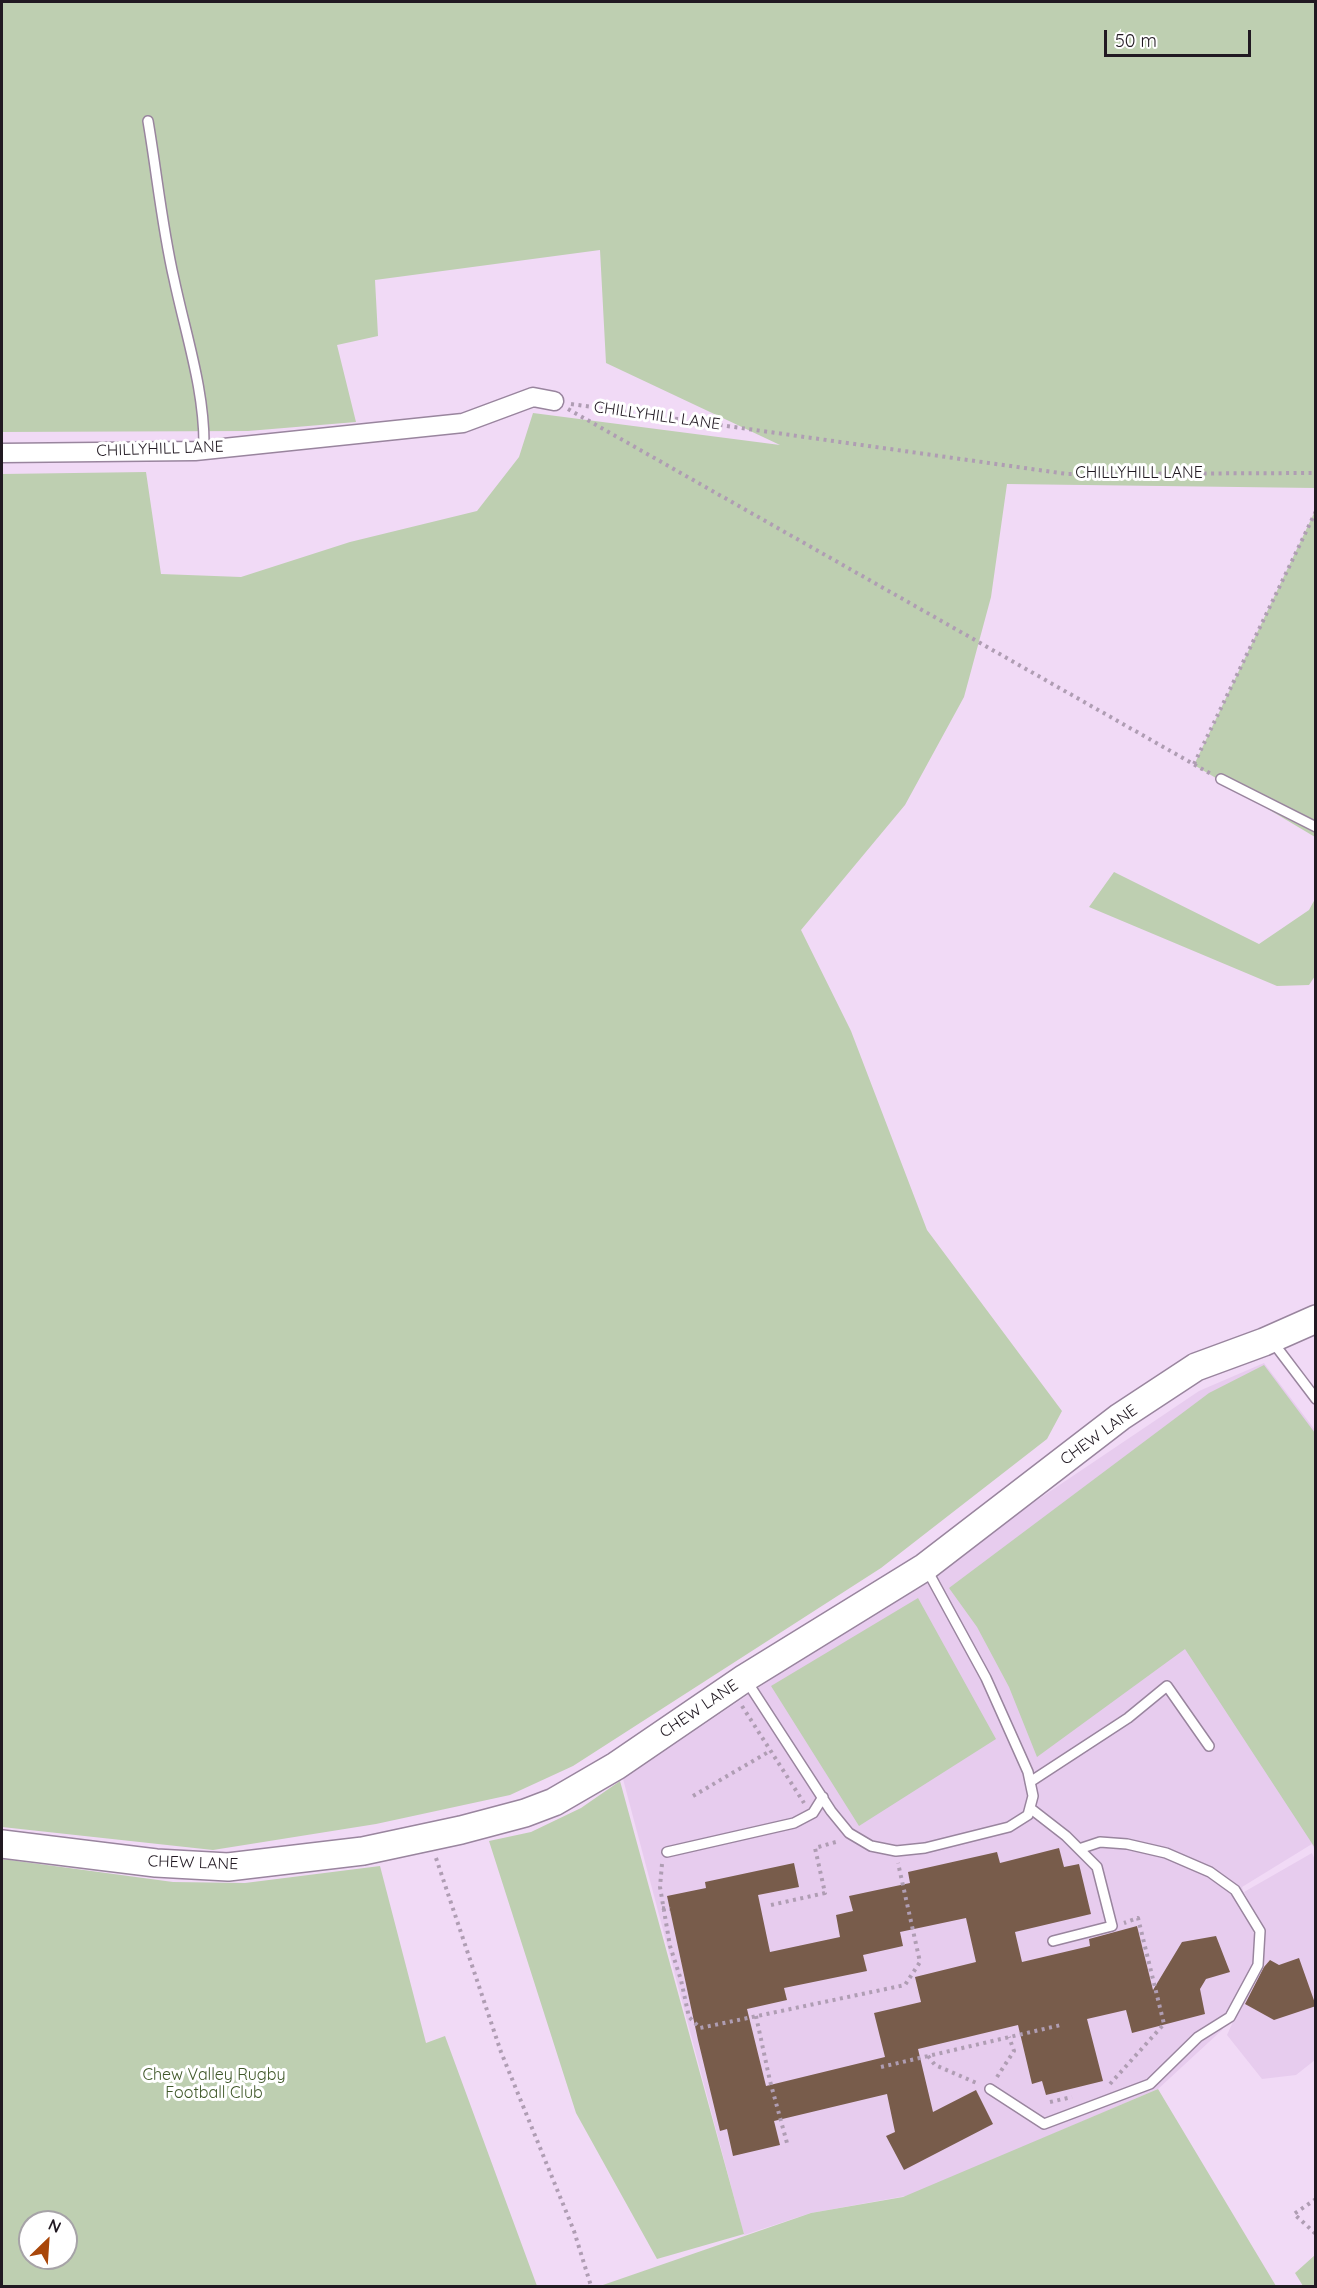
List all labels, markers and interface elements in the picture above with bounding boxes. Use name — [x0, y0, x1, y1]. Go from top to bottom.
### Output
scale bar — [1107, 18, 1254, 56]
text: 50 m — [1115, 29, 1157, 52]
street label: CHILLYHILL LANE — [593, 398, 721, 434]
street label: CHILLYHILL LANE — [96, 437, 224, 461]
street label: CHILLYHILL LANE — [1075, 463, 1203, 483]
street label: CHEW LANE — [1057, 1401, 1141, 1469]
street label: CHEW LANE — [656, 1676, 742, 1742]
street label: CHEW LANE — [147, 1852, 239, 1874]
park label: Chew Valley Rugby Football Club — [143, 2065, 285, 2103]
north arrow — [18, 2210, 78, 2270]
text: N — [45, 2214, 64, 2237]

